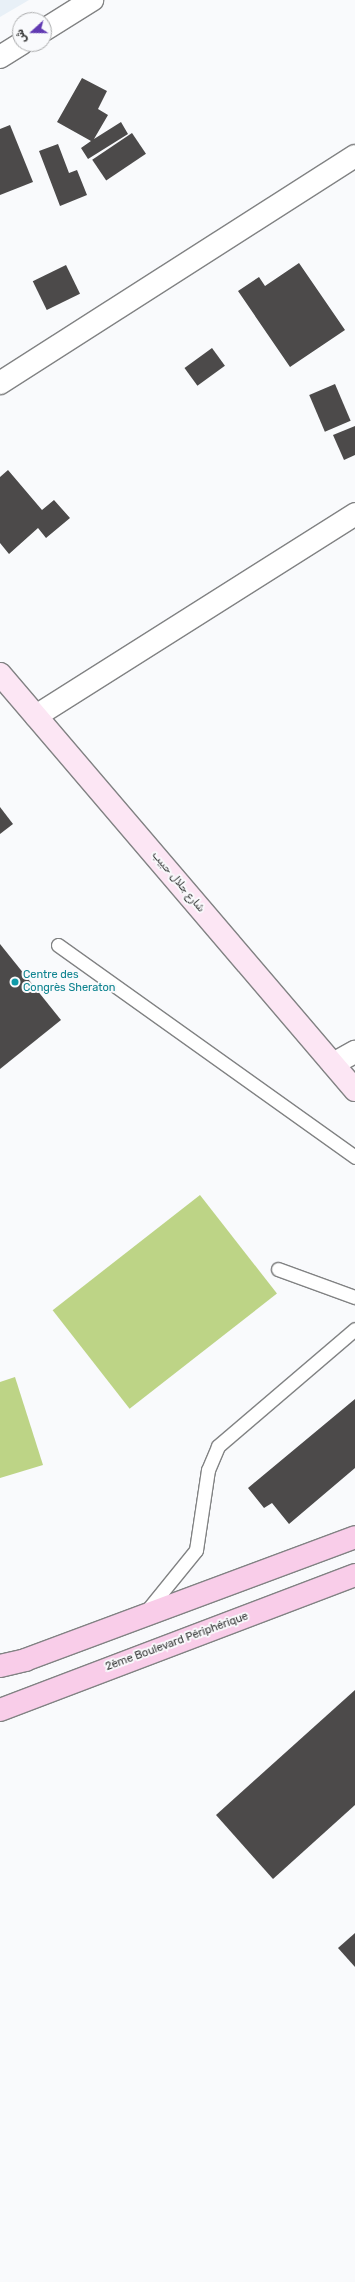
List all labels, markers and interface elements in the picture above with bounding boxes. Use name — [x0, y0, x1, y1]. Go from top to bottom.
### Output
north arrow — [12, 12, 52, 52]
text: ش — [13, 27, 30, 45]
street label: شارع جلال حبيب — [149, 849, 207, 915]
place label: Centre des Congrès Sheraton — [23, 969, 116, 995]
marker: Centre des Congrès Sheraton — [10, 977, 20, 987]
street label: 2ème Boulevard Périphérique — [104, 1610, 250, 1674]

